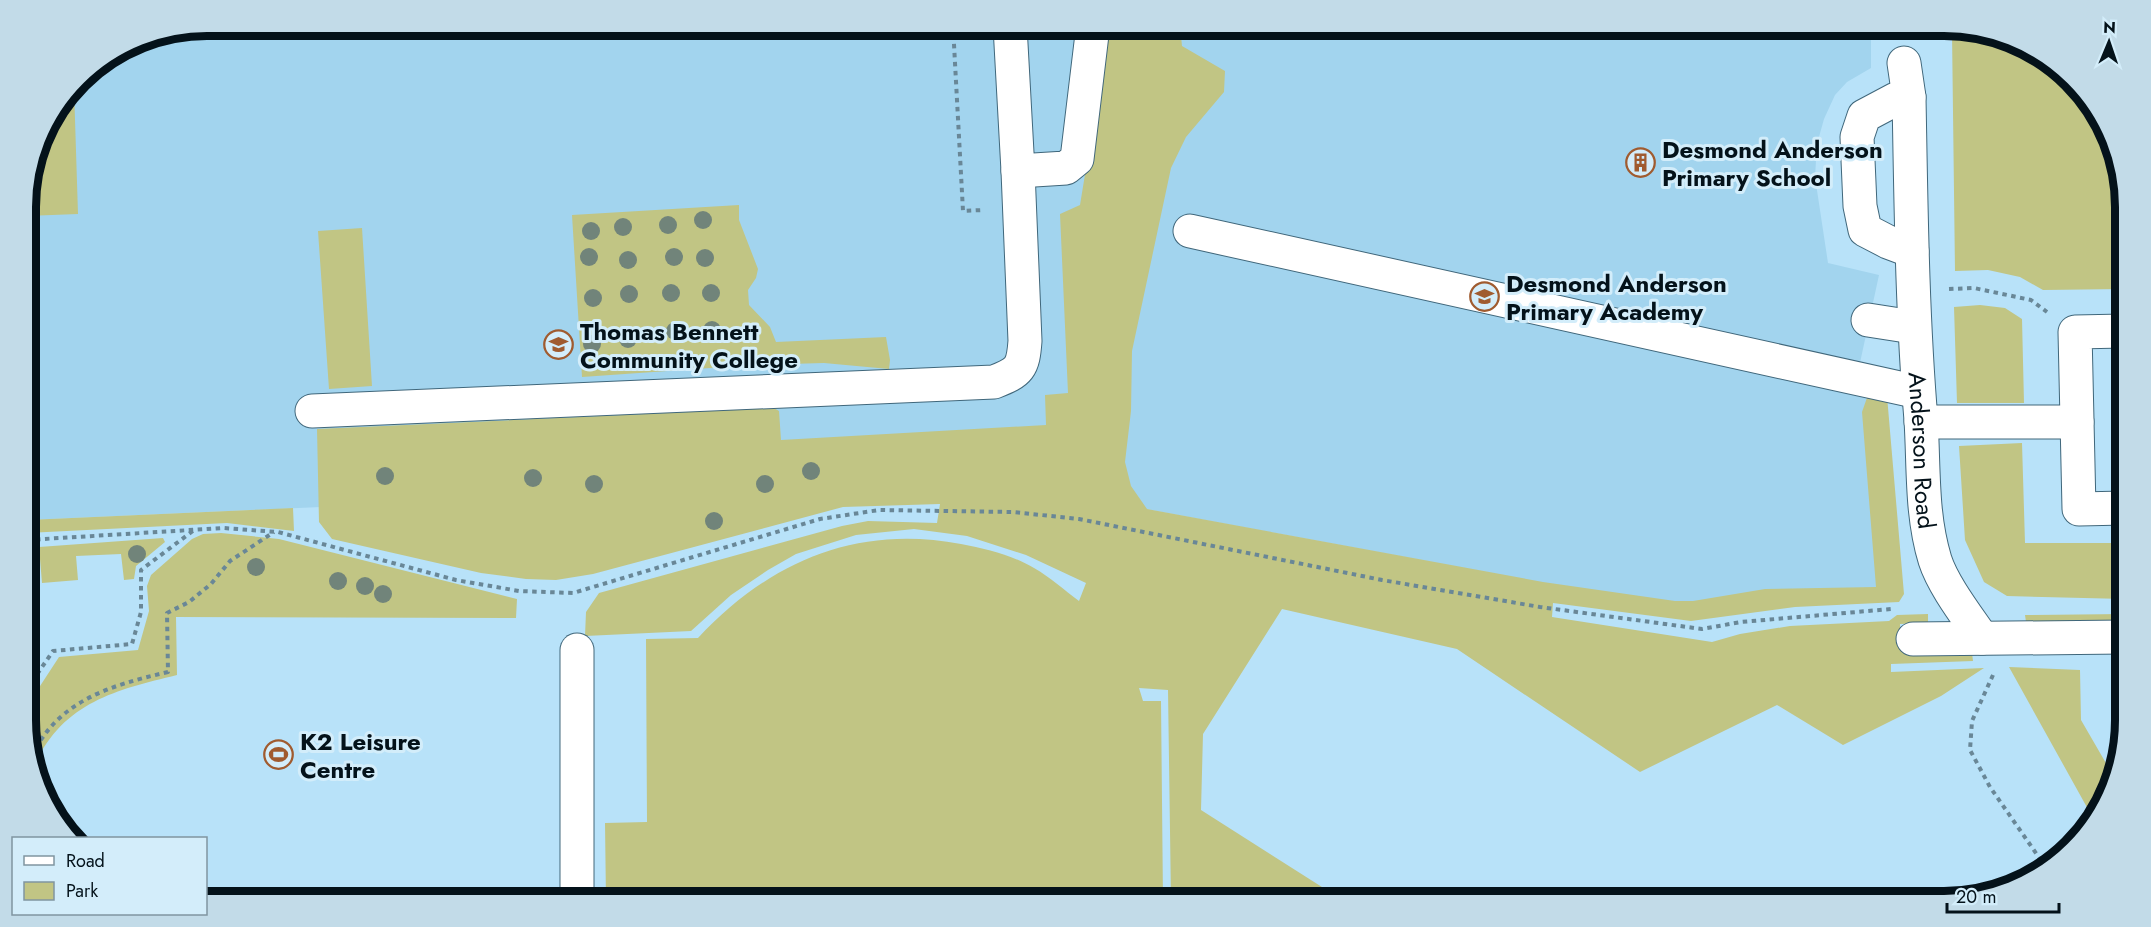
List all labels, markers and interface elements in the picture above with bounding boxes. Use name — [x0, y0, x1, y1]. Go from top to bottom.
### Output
north arrow — [2079, 12, 2139, 72]
text: N — [2103, 16, 2116, 39]
place label: Desmond Anderson Primary School — [1662, 132, 1883, 195]
building icon: Desmond Anderson Primary School — [1625, 147, 1657, 179]
place label: Desmond Anderson Primary Academy — [1506, 266, 1727, 329]
school or university icon: Desmond Anderson Primary Academy — [1469, 281, 1501, 313]
place label: Thomas Bennett Community College — [580, 314, 798, 377]
school or university icon: Thomas Bennett Community College — [543, 329, 575, 361]
street label: Anderson Road — [1900, 371, 1945, 531]
place label: K2 Leisure Centre — [300, 724, 421, 787]
sports icon: K2 Leisure Centre — [263, 739, 295, 771]
legend — [12, 837, 207, 915]
text: Road — [66, 848, 105, 874]
scale bar — [1947, 876, 2060, 914]
text: Park — [66, 878, 98, 904]
text: 20 m — [1956, 884, 1996, 910]

